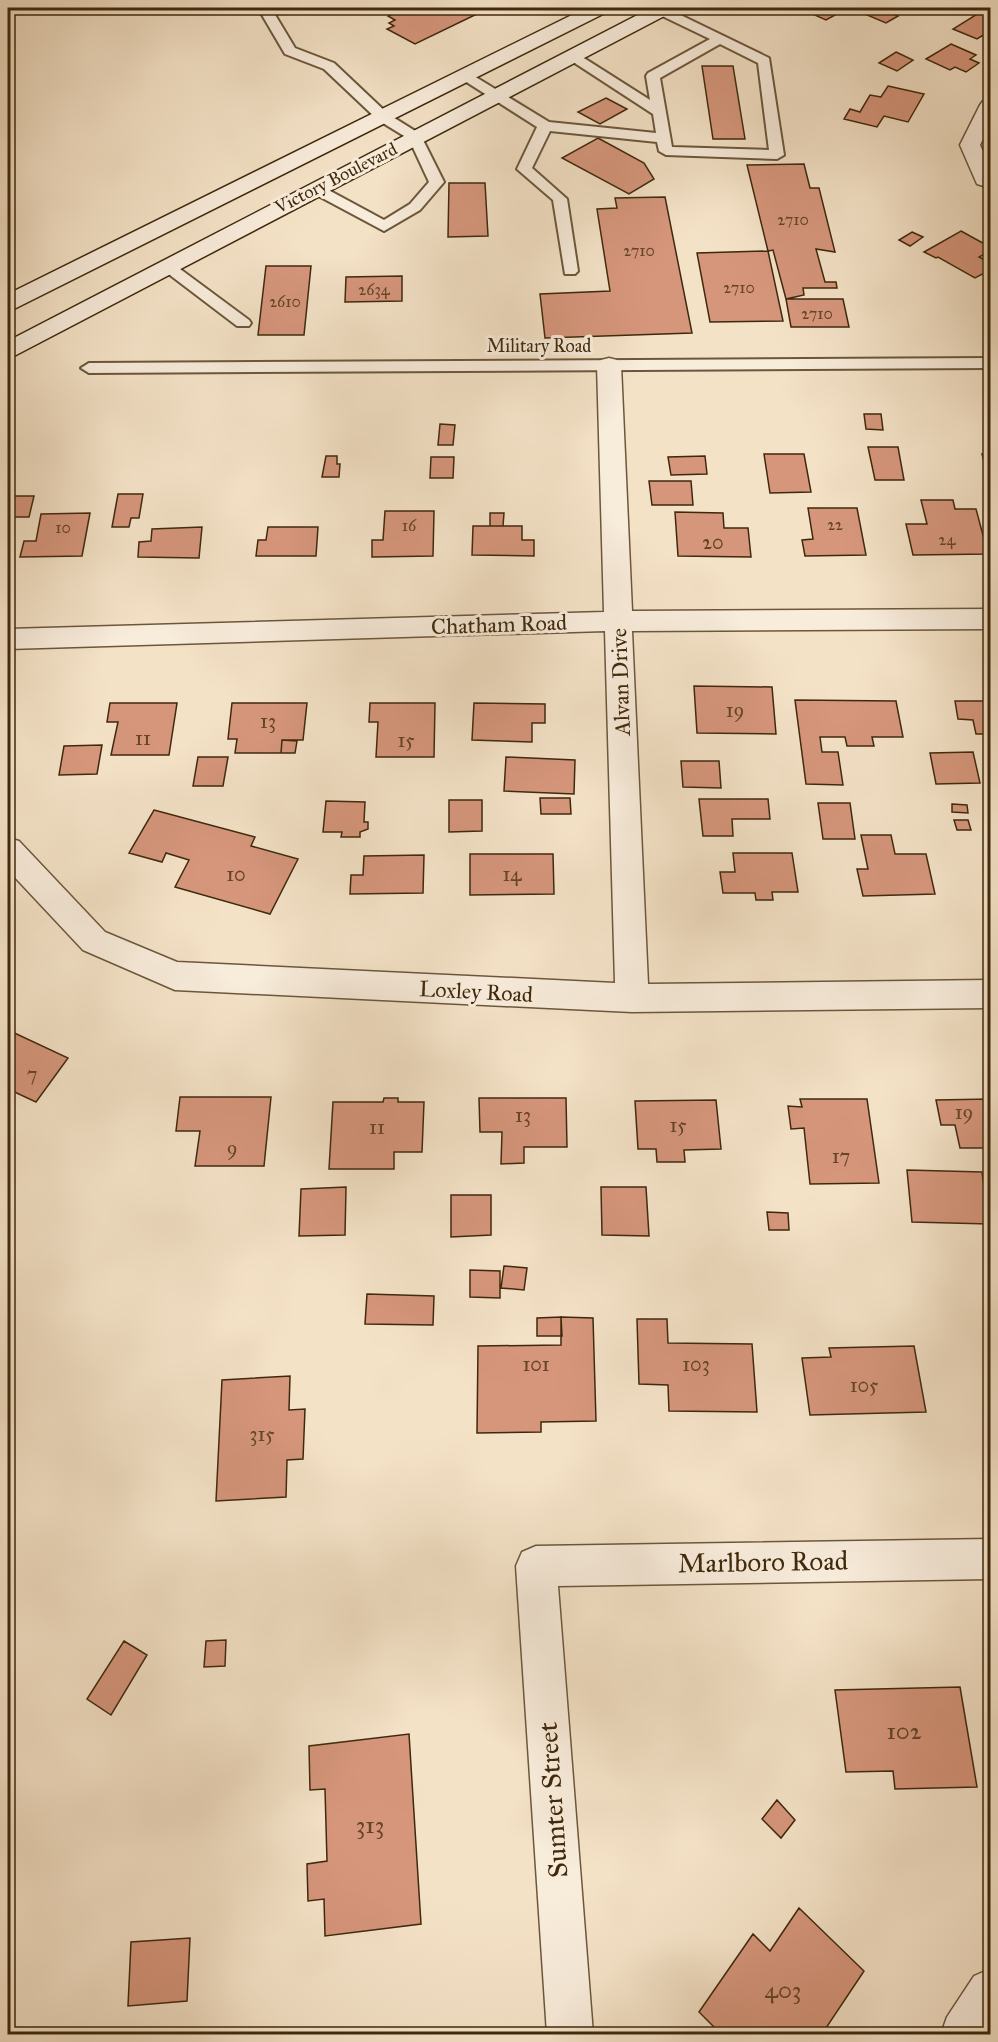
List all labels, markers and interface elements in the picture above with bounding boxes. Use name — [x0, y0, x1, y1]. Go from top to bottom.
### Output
street label: Victory Boulevard — [270, 138, 401, 219]
house number: 2710 — [777, 210, 809, 229]
house number: 2710 — [623, 241, 655, 260]
house number: 2710 — [723, 278, 755, 297]
house number: 2634 — [358, 280, 391, 299]
house number: 2610 — [269, 292, 301, 311]
house number: 2710 — [801, 304, 833, 323]
street label: Military Road — [487, 335, 591, 357]
house number: 22 — [827, 515, 843, 534]
house number: 16 — [402, 516, 417, 535]
house number: 10 — [55, 518, 71, 537]
house number: 20 — [702, 530, 724, 554]
house number: 24 — [939, 530, 956, 549]
street label: Chatham Road — [431, 609, 567, 640]
street label: Alvan Drive — [605, 628, 636, 737]
house number: 19 — [726, 698, 744, 722]
house number: 13 — [260, 709, 276, 733]
house number: 11 — [135, 726, 151, 750]
house number: 15 — [397, 728, 415, 752]
house number: 10 — [226, 862, 246, 886]
house number: 14 — [502, 862, 522, 886]
street label: Loxley Road — [418, 975, 534, 1008]
house number: 7 — [27, 1062, 37, 1086]
house number: 19 — [955, 1100, 973, 1124]
house number: 13 — [515, 1103, 531, 1127]
house number: 15 — [669, 1113, 687, 1137]
house number: 11 — [369, 1115, 385, 1139]
house number: 9 — [227, 1136, 237, 1160]
house number: 17 — [832, 1144, 850, 1168]
house number: 101 — [522, 1352, 550, 1376]
house number: 103 — [682, 1352, 710, 1376]
house number: 105 — [850, 1373, 878, 1397]
house number: 315 — [249, 1422, 275, 1446]
street label: Marlboro Road — [677, 1544, 849, 1579]
house number: 102 — [886, 1716, 922, 1746]
street label: Sumter Street — [531, 1721, 574, 1879]
house number: 313 — [356, 1810, 384, 1840]
house number: 403 — [765, 1975, 801, 2005]

